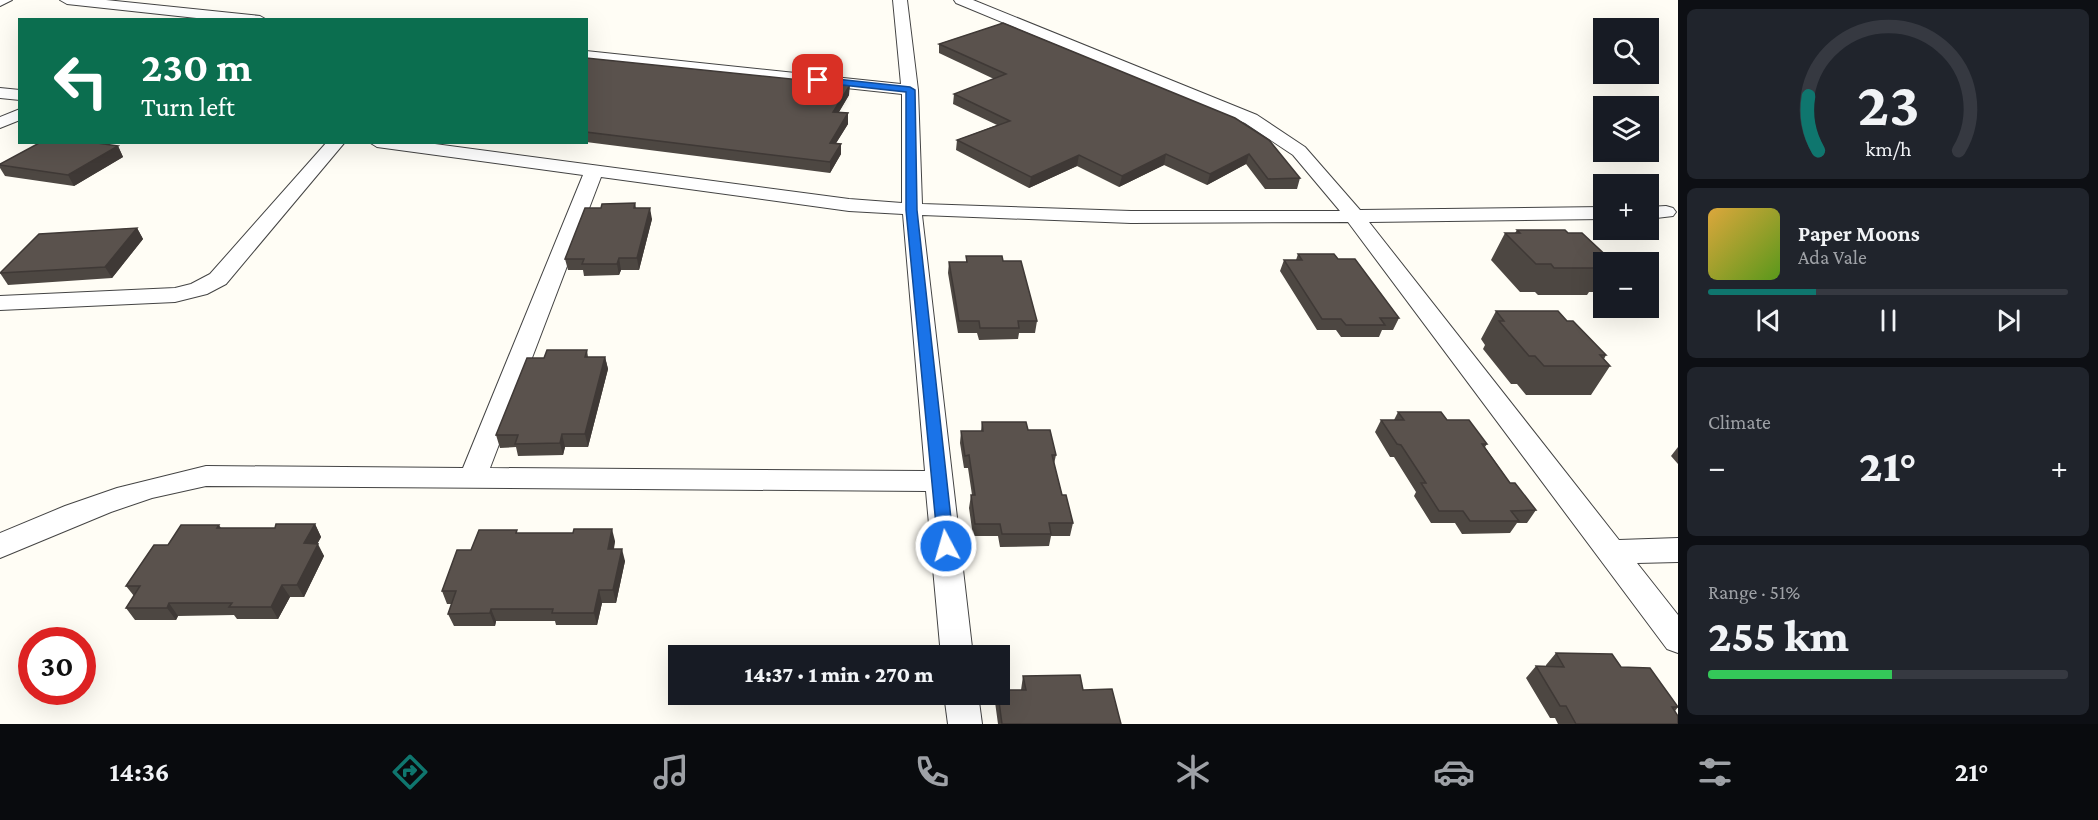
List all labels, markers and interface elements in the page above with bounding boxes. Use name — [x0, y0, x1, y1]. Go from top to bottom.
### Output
map controls — [1593, 18, 1659, 318]
button: search — [1593, 18, 1659, 84]
icon: left — [42, 42, 120, 120]
text: 230 m — [141, 43, 252, 90]
pin — [792, 54, 843, 105]
icon: arrive — [801, 63, 834, 96]
text: 23 — [1857, 69, 1919, 138]
text: Turn left — [141, 92, 235, 122]
button: layers — [1593, 96, 1659, 162]
text: km/h — [1865, 137, 1912, 161]
button: + — [1593, 174, 1659, 240]
text: Paper Moons — [1798, 221, 1920, 246]
text: Ada Vale — [1798, 246, 1867, 268]
button: − — [1593, 252, 1659, 318]
icon: previous — [1752, 304, 1785, 337]
icon: pause — [1872, 304, 1905, 337]
icon: next — [1992, 304, 2025, 337]
text: Climate — [1708, 411, 1771, 433]
text: 21° — [1859, 441, 1917, 491]
text: − — [1708, 448, 1725, 485]
text: + — [2051, 448, 2068, 485]
position arrow — [914, 514, 978, 578]
text: Range · 51% — [1708, 581, 1800, 603]
text: 255 km — [1708, 611, 1849, 661]
speed limit sign: 30 — [18, 627, 96, 705]
text: 14:37 · 1 min · 270 m — [744, 662, 934, 687]
icon: directions — [389, 751, 431, 793]
icon: music — [650, 751, 692, 793]
icon: phone — [911, 751, 953, 793]
icon: climate — [1172, 751, 1214, 793]
icon: car — [1433, 751, 1475, 793]
icon: filters — [1694, 751, 1736, 793]
text: 14:36 — [110, 757, 170, 787]
text: 21° — [1955, 757, 1988, 787]

